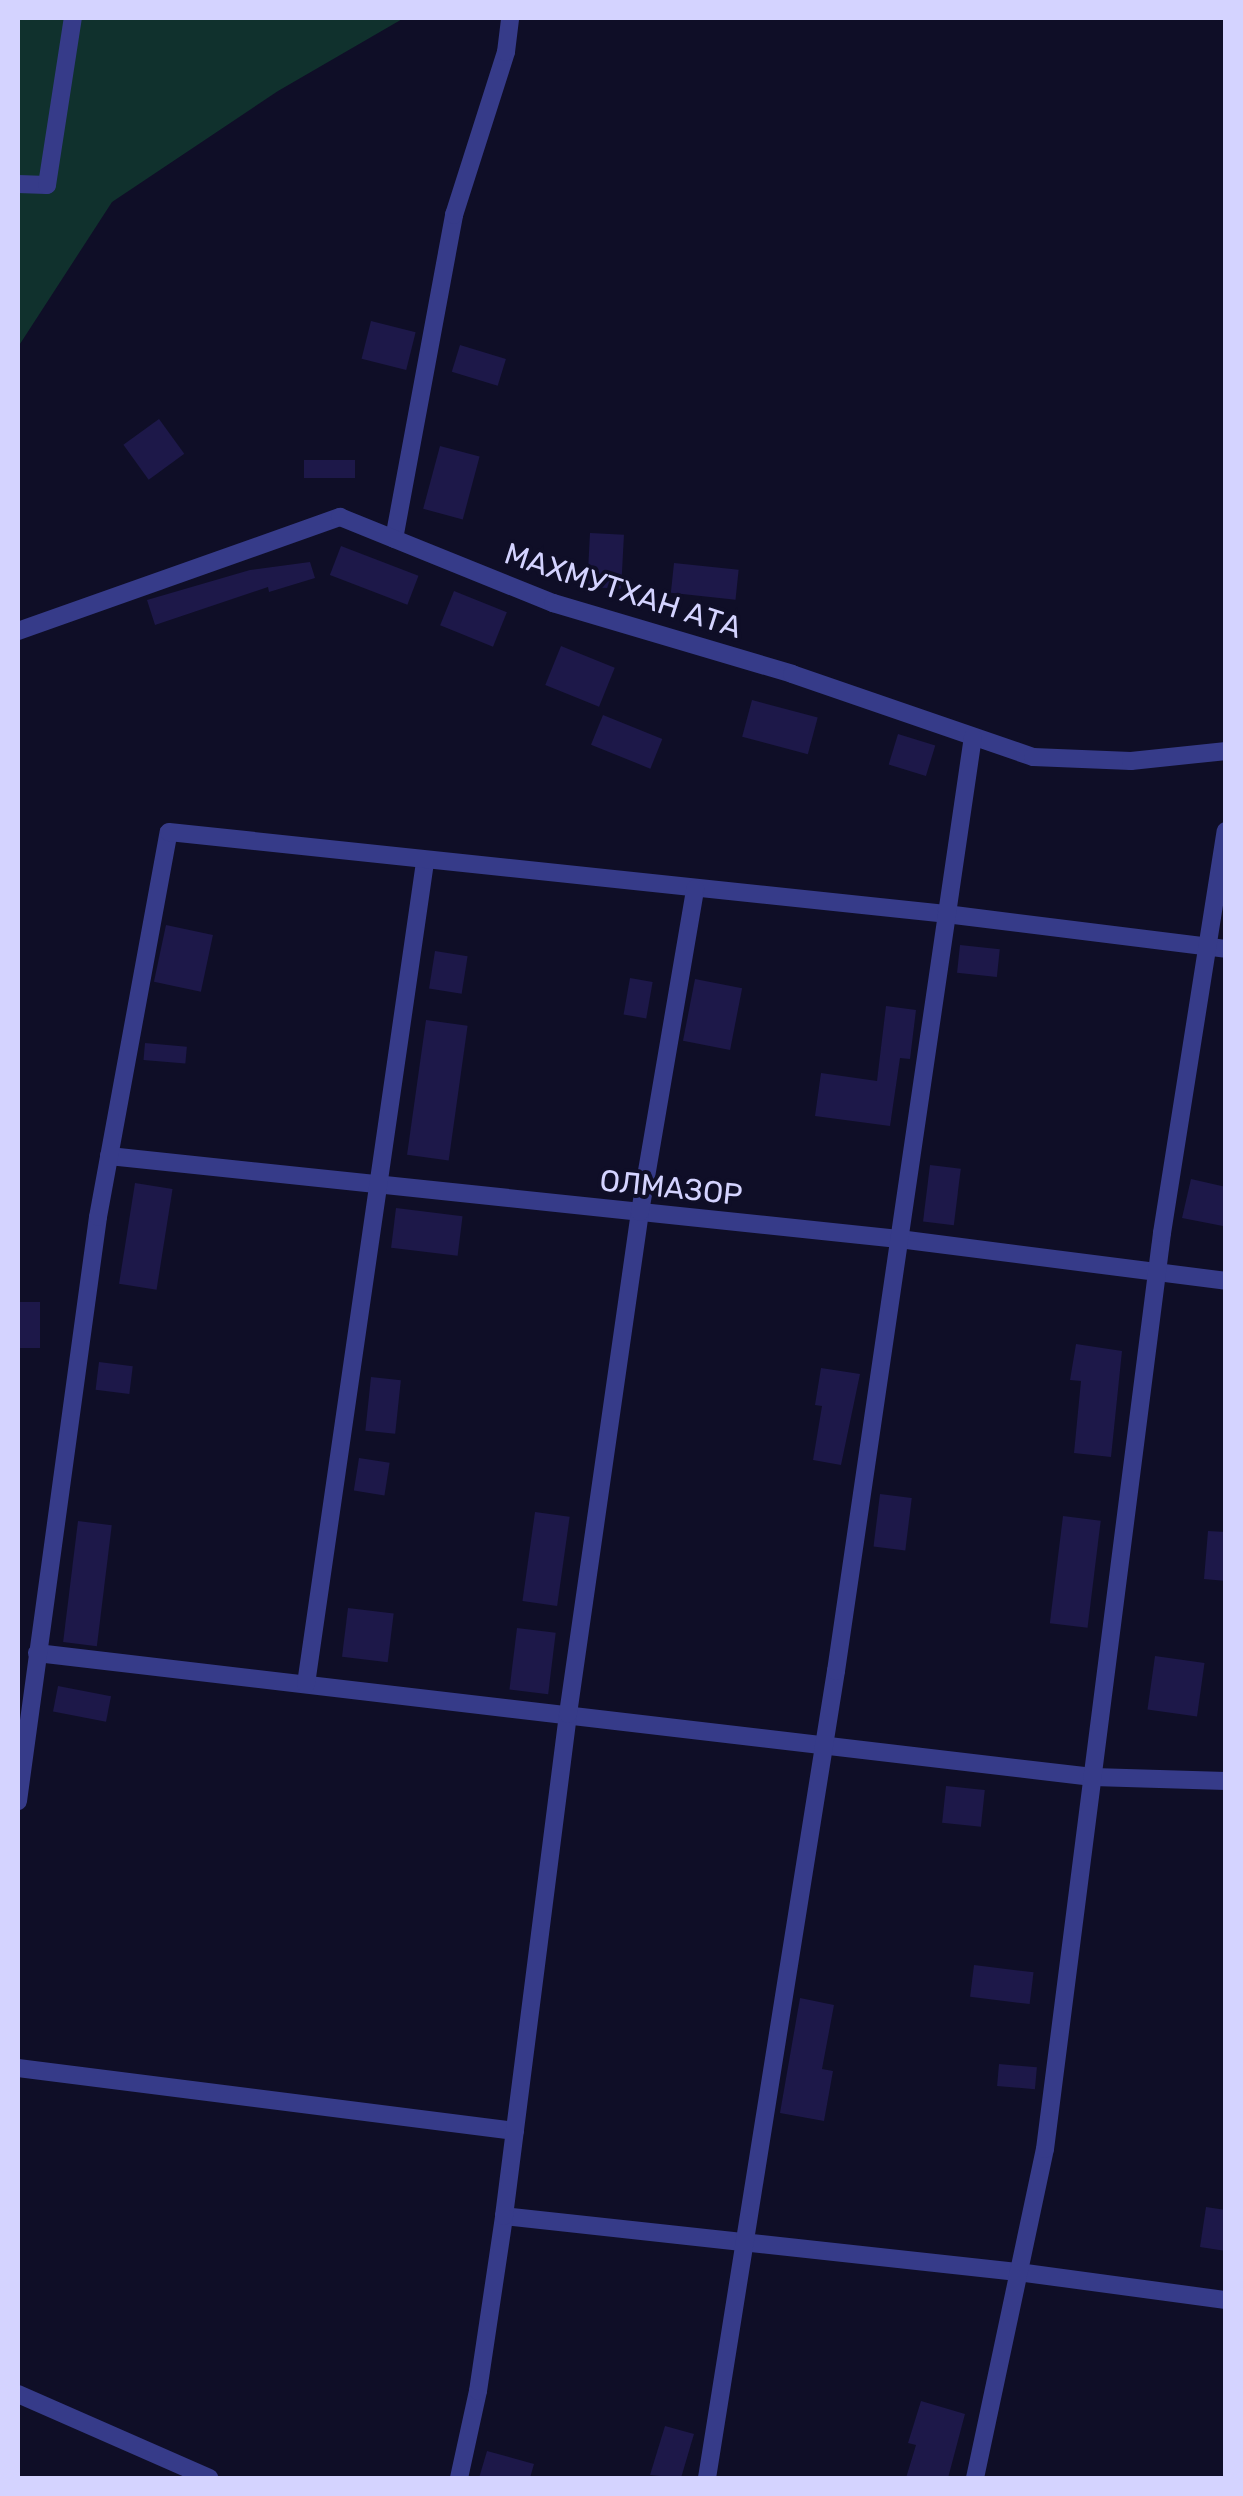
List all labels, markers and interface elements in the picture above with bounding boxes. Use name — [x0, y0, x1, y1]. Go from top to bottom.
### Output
street label: МАХМУТХАН АТА — [500, 536, 746, 646]
street label: ОЛМАЗОР — [598, 1163, 744, 1213]

